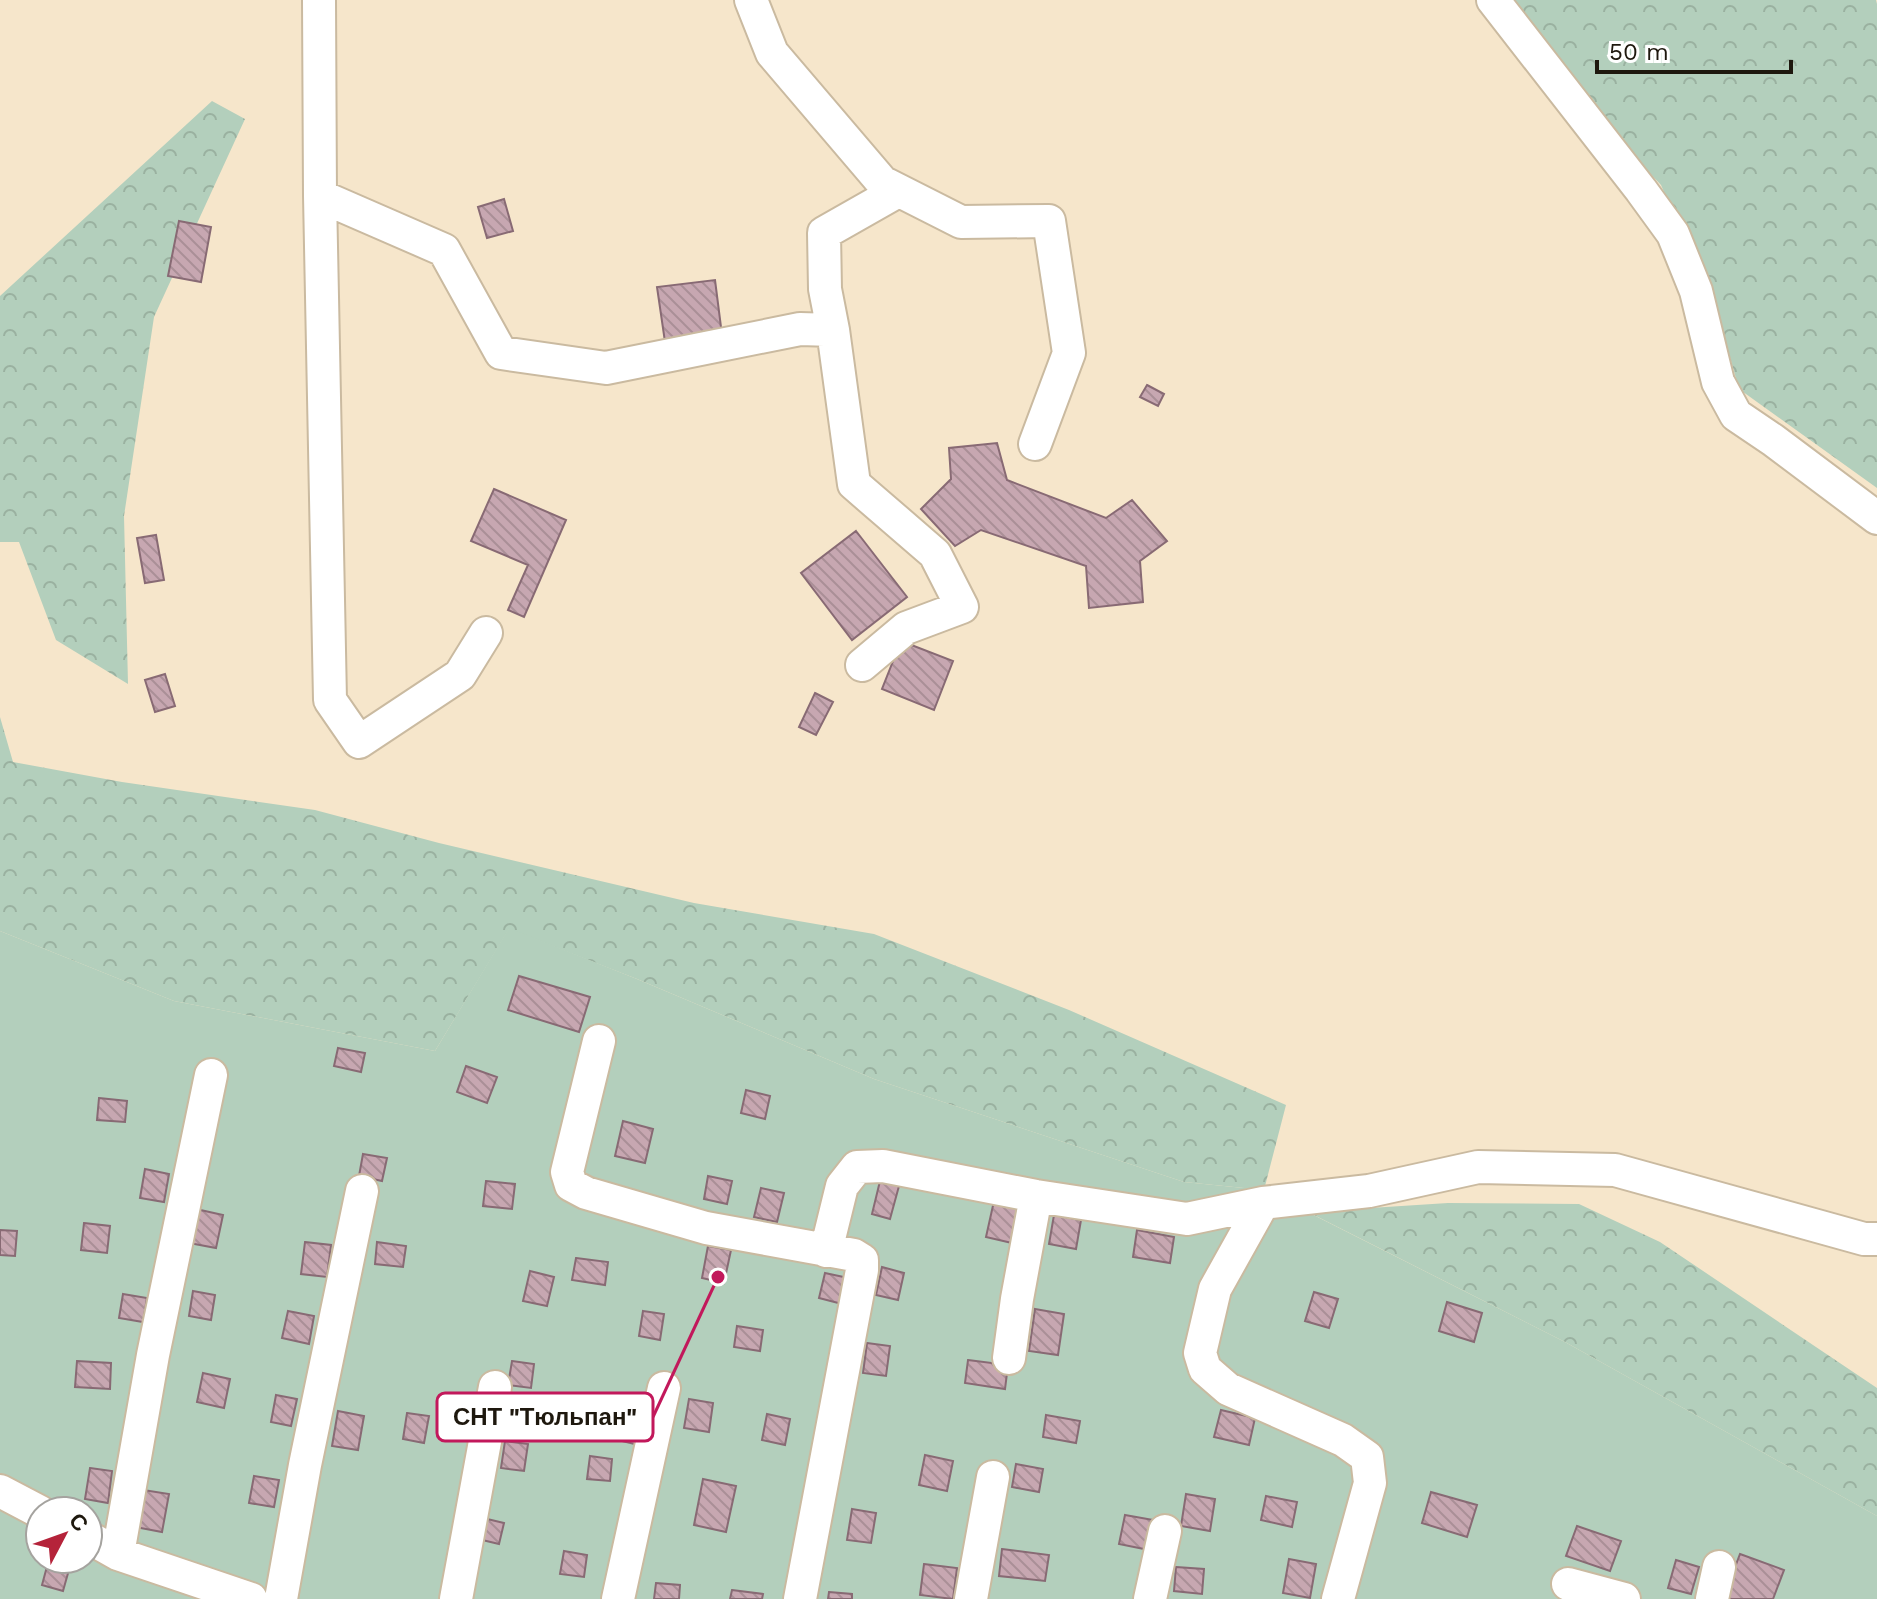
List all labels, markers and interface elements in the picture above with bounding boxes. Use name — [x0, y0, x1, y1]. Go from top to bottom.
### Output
scale bar — [1597, 24, 1791, 74]
text: 50 m — [1609, 38, 1669, 66]
callout: СНТ "Тюльпан" — [437, 1393, 653, 1441]
text: СНТ "Тюльпан" — [453, 1403, 637, 1431]
north arrow — [24, 1495, 104, 1575]
text: С — [64, 1508, 93, 1536]

